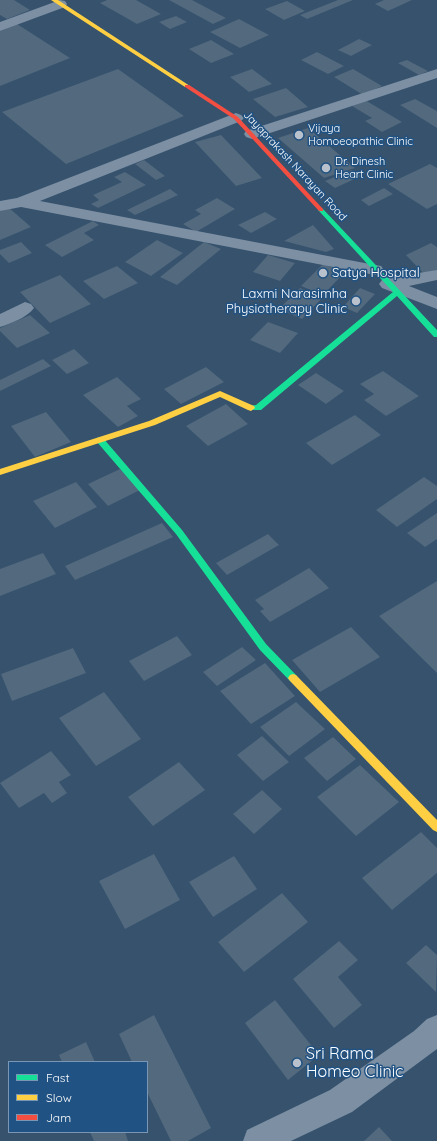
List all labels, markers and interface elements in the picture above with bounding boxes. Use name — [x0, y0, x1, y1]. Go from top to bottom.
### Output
street label: Jayaprakash Narayan Road — [241, 108, 349, 224]
place label: Vijaya Homoeopathic Clinic — [308, 122, 413, 148]
marker: Vijaya Homoeopathic Clinic — [293, 129, 305, 141]
place label: Dr. Dinesh Heart Clinic — [335, 155, 393, 181]
marker: Dr. Dinesh Heart Clinic — [320, 162, 332, 174]
place label: Satya Hospital — [332, 265, 420, 281]
marker: Satya Hospital — [317, 267, 329, 279]
place label: Laxmi Narasimha Physiotherapy Clinic — [226, 286, 347, 317]
marker: Laxmi Narasimha Physiotherapy Clinic — [350, 295, 362, 307]
place label: Sri Rama Homeo Clinic — [306, 1044, 403, 1082]
marker: Sri Rama Homeo Clinic — [291, 1057, 303, 1069]
legend — [8, 1061, 148, 1133]
text: Fast — [46, 1070, 70, 1085]
text: Slow — [46, 1090, 72, 1105]
text: Jam — [46, 1110, 71, 1125]

